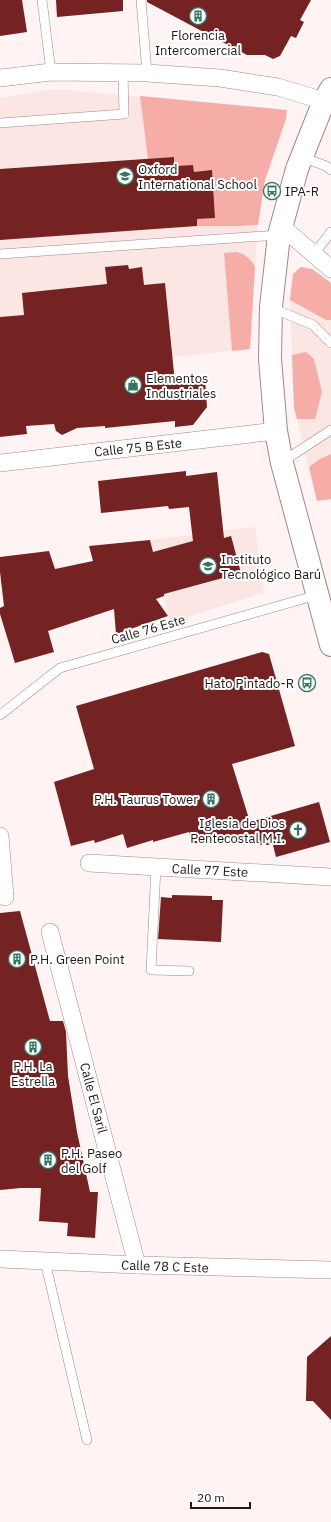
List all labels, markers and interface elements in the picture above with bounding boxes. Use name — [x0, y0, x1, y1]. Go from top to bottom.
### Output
building icon: Florencia Intercomercial — [188, 6, 208, 26]
place label: Florencia Intercomercial — [155, 27, 242, 59]
place label: Oxford International School — [138, 161, 257, 193]
school or university icon: Oxford International School — [115, 166, 135, 186]
bus stop icon: IPA-R — [262, 181, 282, 201]
place label: IPA-R — [285, 183, 319, 200]
place label: Elementos Industriales — [146, 370, 216, 402]
shop icon: Elementos Industriales — [123, 375, 143, 395]
street label: Calle 75 B Este — [93, 434, 183, 461]
place label: Instituto Tecnológico Barú — [221, 551, 321, 583]
school or university icon: Instituto Tecnológico Barú — [198, 556, 218, 576]
street label: Calle 76 Este — [109, 611, 187, 648]
bus stop icon: Hato Pintado-R — [297, 673, 317, 693]
place label: Hato Pintado-R — [205, 675, 294, 692]
building icon: P.H. Taurus Tower — [201, 789, 221, 809]
place label: P.H. Taurus Tower — [94, 791, 198, 808]
place label: Iglesia de Dios Pentecostal M.I. — [190, 815, 285, 847]
church icon: Iglesia de Dios Pentecostal M.I. — [288, 820, 308, 840]
street label: Calle 77 Este — [171, 860, 249, 881]
building icon: P.H. Green Point — [7, 949, 27, 969]
place label: P.H. Green Point — [30, 951, 124, 968]
building icon: P.H. La Estrella — [23, 1037, 43, 1057]
place label: P.H. La Estrella — [11, 1058, 55, 1090]
street label: Calle El Saril — [76, 1061, 111, 1136]
place label: P.H. Paseo del Golf — [61, 1145, 122, 1177]
building icon: P.H. Paseo del Golf — [38, 1150, 58, 1170]
street label: Calle 78 C Este — [121, 1256, 209, 1277]
scale bar — [191, 1484, 250, 1510]
text: 20 m — [197, 1490, 225, 1505]

